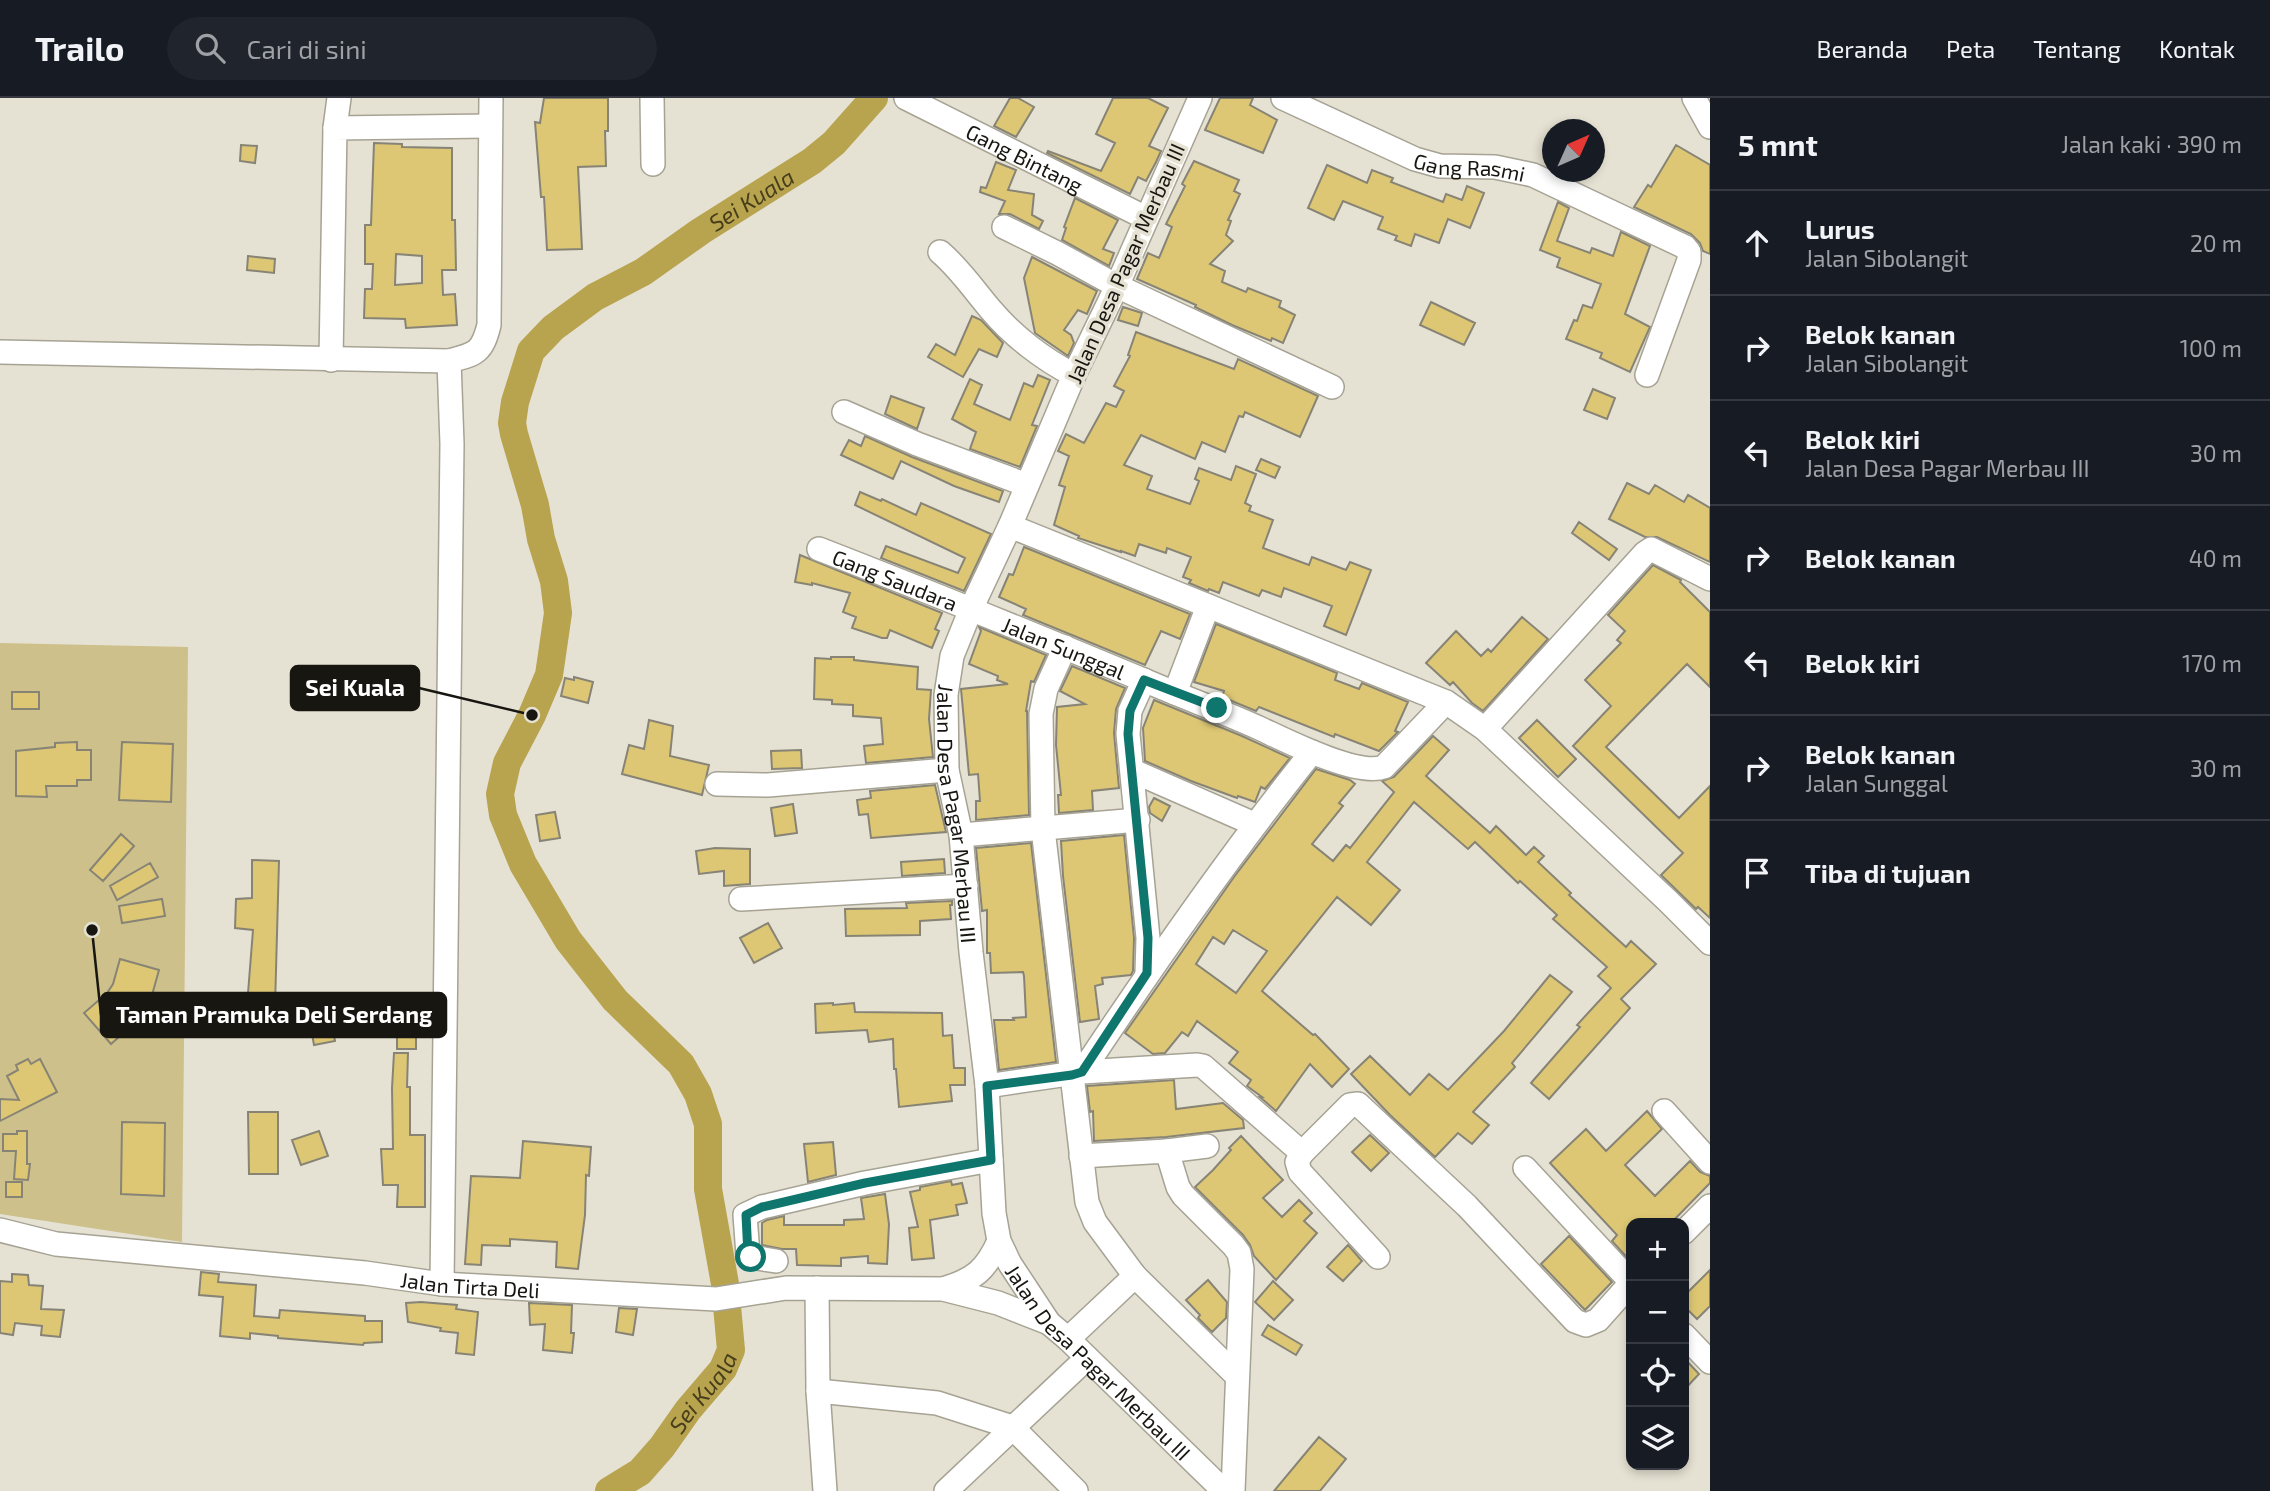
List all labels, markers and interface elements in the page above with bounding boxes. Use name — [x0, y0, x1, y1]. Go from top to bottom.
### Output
search box — [167, 17, 657, 80]
text: Trailo — [35, 28, 125, 68]
icon: search — [191, 29, 229, 67]
text: Cari di sini — [247, 33, 367, 64]
text: Beranda — [1817, 34, 1908, 63]
text: Peta — [1946, 34, 1995, 63]
text: Tentang — [2033, 34, 2121, 63]
text: Kontak — [2159, 34, 2235, 63]
street label: Gang Bintang — [962, 118, 1088, 197]
north arrow — [1542, 119, 1605, 182]
text: 5 mnt — [1738, 126, 1818, 162]
text: Jalan kaki · 390 m — [2061, 130, 2242, 158]
street label: Jalan Desa Pagar Merbau III — [1061, 139, 1189, 387]
street label: Gang Rasmi — [1411, 147, 1528, 186]
water label: Sei Kuala — [703, 162, 799, 237]
text: Lurus — [1805, 213, 1875, 244]
icon: ahead — [1738, 224, 1776, 262]
text: 20 m — [2190, 229, 2242, 257]
text: Jalan Sibolangit — [1805, 244, 1968, 272]
text: Belok kanan — [1805, 318, 1956, 349]
icon: right — [1738, 329, 1776, 367]
text: 100 m — [2180, 334, 2242, 362]
text: Jalan Sibolangit — [1805, 349, 1968, 377]
text: Belok kiri — [1805, 423, 1920, 454]
icon: left — [1738, 434, 1776, 472]
text: 30 m — [2190, 439, 2242, 467]
text: Jalan Desa Pagar Merbau III — [1805, 454, 2090, 482]
icon: right — [1738, 539, 1776, 577]
text: Belok kanan — [1805, 542, 1956, 573]
street label: Gang Saudara — [829, 543, 961, 615]
text: 40 m — [2189, 544, 2242, 572]
street label: Jalan Sunggal — [999, 611, 1130, 684]
icon: left — [1738, 644, 1776, 682]
text: Belok kiri — [1805, 647, 1920, 678]
text: 170 m — [2182, 649, 2242, 677]
callout: Sei Kuala — [291, 666, 419, 710]
text: Sei Kuala — [305, 673, 405, 701]
street label: Jalan Desa Pagar Merbau III — [933, 683, 983, 944]
route end — [1201, 692, 1232, 723]
text: Belok kanan — [1805, 738, 1956, 769]
icon: right — [1738, 749, 1776, 787]
text: 30 m — [2190, 754, 2242, 782]
text: Jalan Sunggal — [1805, 769, 1948, 797]
icon: arrive — [1738, 854, 1776, 892]
text: Tiba di tujuan — [1805, 857, 1971, 888]
callout: Taman Pramuka Deli Serdang — [101, 993, 446, 1037]
text: Taman Pramuka Deli Serdang — [116, 1000, 433, 1028]
map controls — [1626, 1218, 1689, 1470]
button: + — [1626, 1218, 1689, 1281]
route start — [735, 1241, 766, 1272]
street label: Jalan Desa Pagar Merbau III — [1001, 1259, 1196, 1465]
street label: Jalan Tirta Deli — [399, 1266, 540, 1302]
button: − — [1626, 1281, 1689, 1344]
button: locate — [1626, 1344, 1689, 1407]
water label: Sei Kuala — [662, 1348, 743, 1438]
button: layers — [1626, 1407, 1689, 1470]

